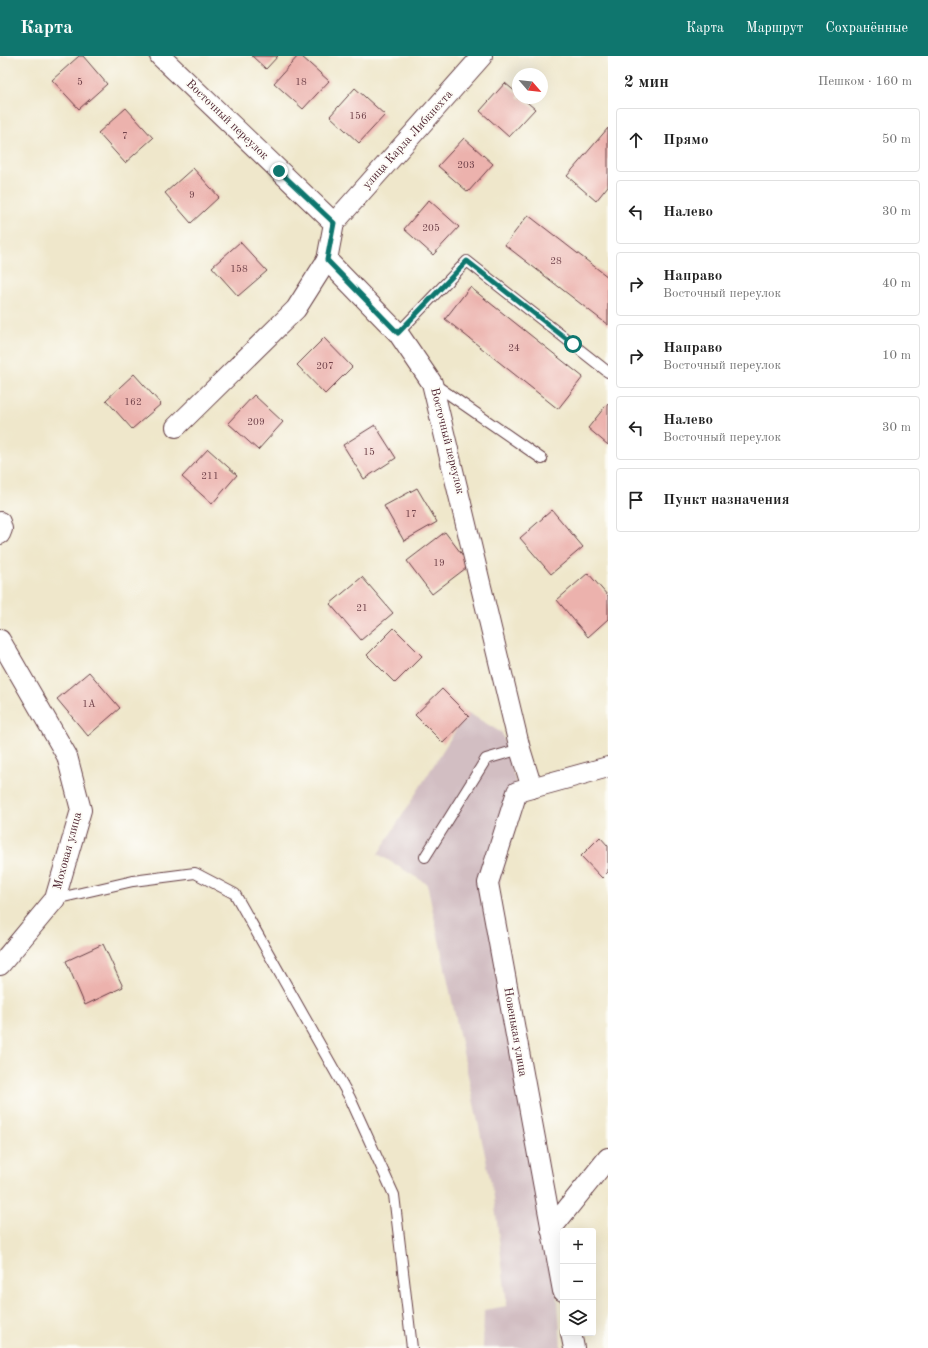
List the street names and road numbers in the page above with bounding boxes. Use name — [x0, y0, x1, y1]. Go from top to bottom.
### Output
street label: Восточный переулок — [184, 78, 270, 162]
street label: улица Карла Либкнехта — [361, 88, 455, 192]
street label: Восточный переулок — [428, 387, 466, 495]
street label: Моховая улица — [52, 811, 84, 891]
street label: Новенькая улица — [501, 986, 529, 1078]

